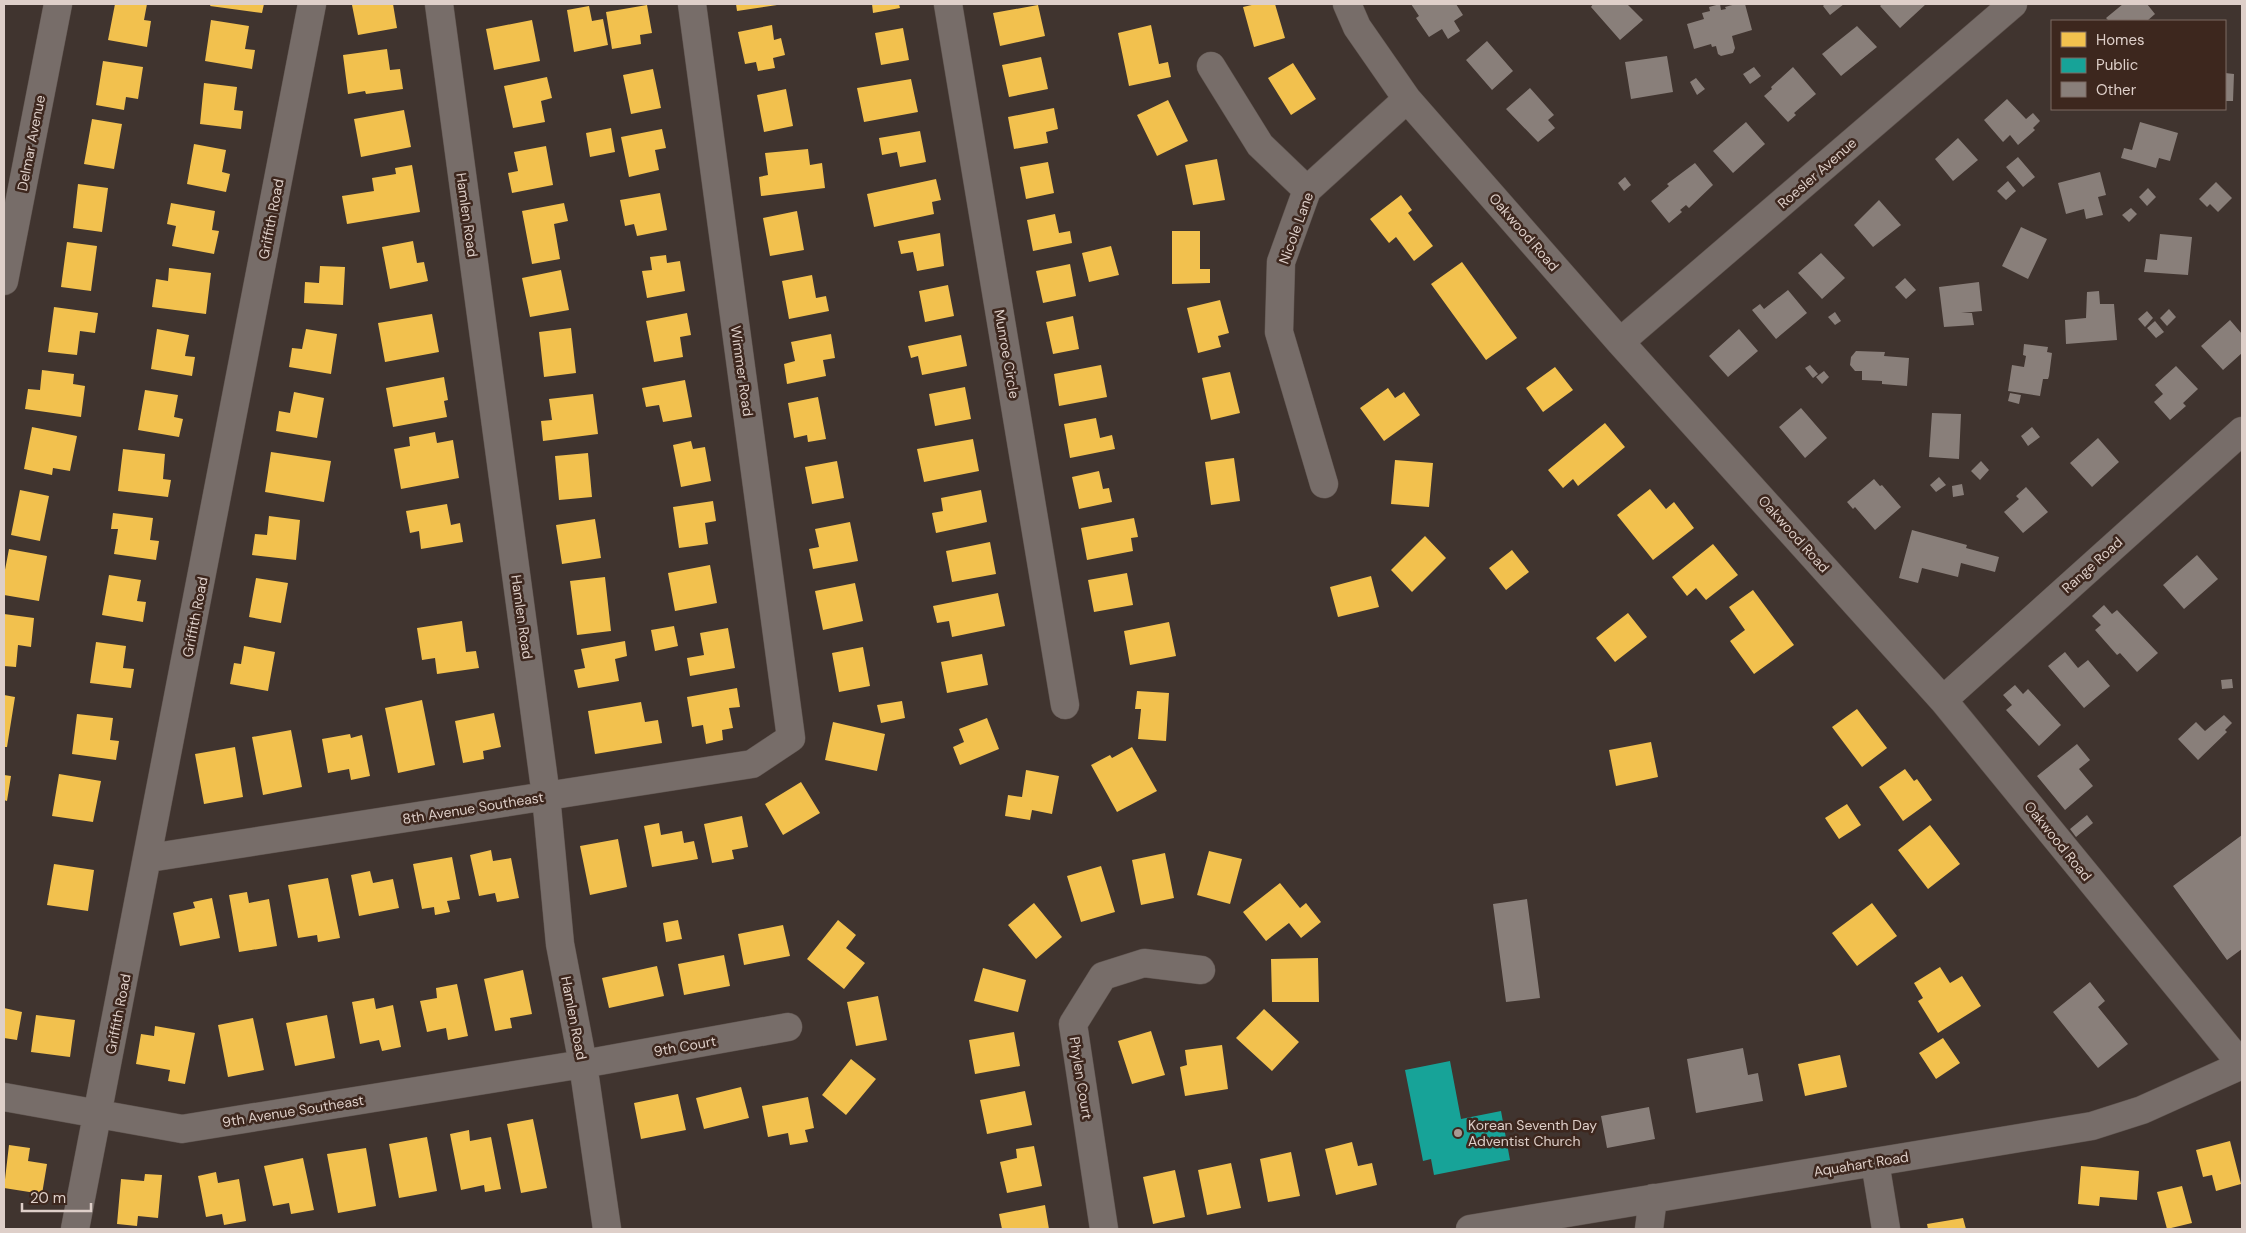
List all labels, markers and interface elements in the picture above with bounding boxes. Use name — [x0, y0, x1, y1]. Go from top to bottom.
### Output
legend — [2051, 20, 2226, 110]
text: Homes — [2096, 30, 2145, 50]
text: Public — [2096, 55, 2138, 75]
text: Other — [2096, 80, 2137, 100]
street label: Delmar Avenue — [13, 93, 49, 192]
street label: Roesler Avenue — [1774, 134, 1860, 212]
street label: Hamlen Road — [452, 172, 482, 258]
street label: Griffith Road — [254, 177, 288, 261]
street label: Oakwood Road — [1485, 189, 1563, 275]
street label: Nicole Lane — [1275, 190, 1317, 266]
street label: Munroe Circle — [990, 308, 1024, 400]
street label: Wimmer Road — [727, 325, 757, 417]
street label: Oakwood Road — [1755, 492, 1833, 576]
street label: Range Road — [2058, 533, 2126, 597]
street label: Hamlen Road — [507, 574, 537, 660]
street label: Griffith Road — [178, 575, 212, 659]
street label: 8th Avenue Southeast — [401, 788, 545, 828]
street label: Oakwood Road — [2020, 797, 2096, 885]
street label: Griffith Road — [101, 972, 135, 1056]
street label: Hamlen Road — [557, 975, 591, 1061]
street label: 9th Court — [652, 1032, 718, 1060]
street label: Phylen Court — [1066, 1035, 1096, 1121]
street label: 9th Avenue Southeast — [221, 1091, 365, 1131]
place label: Korean Seventh Day Adventist Church — [1468, 1116, 1597, 1150]
marker: Korean Seventh Day Adventist Church — [1452, 1127, 1464, 1139]
street label: Aquahart Road — [1812, 1148, 1910, 1180]
scale bar — [22, 1180, 91, 1212]
text: 20 m — [30, 1188, 66, 1208]

